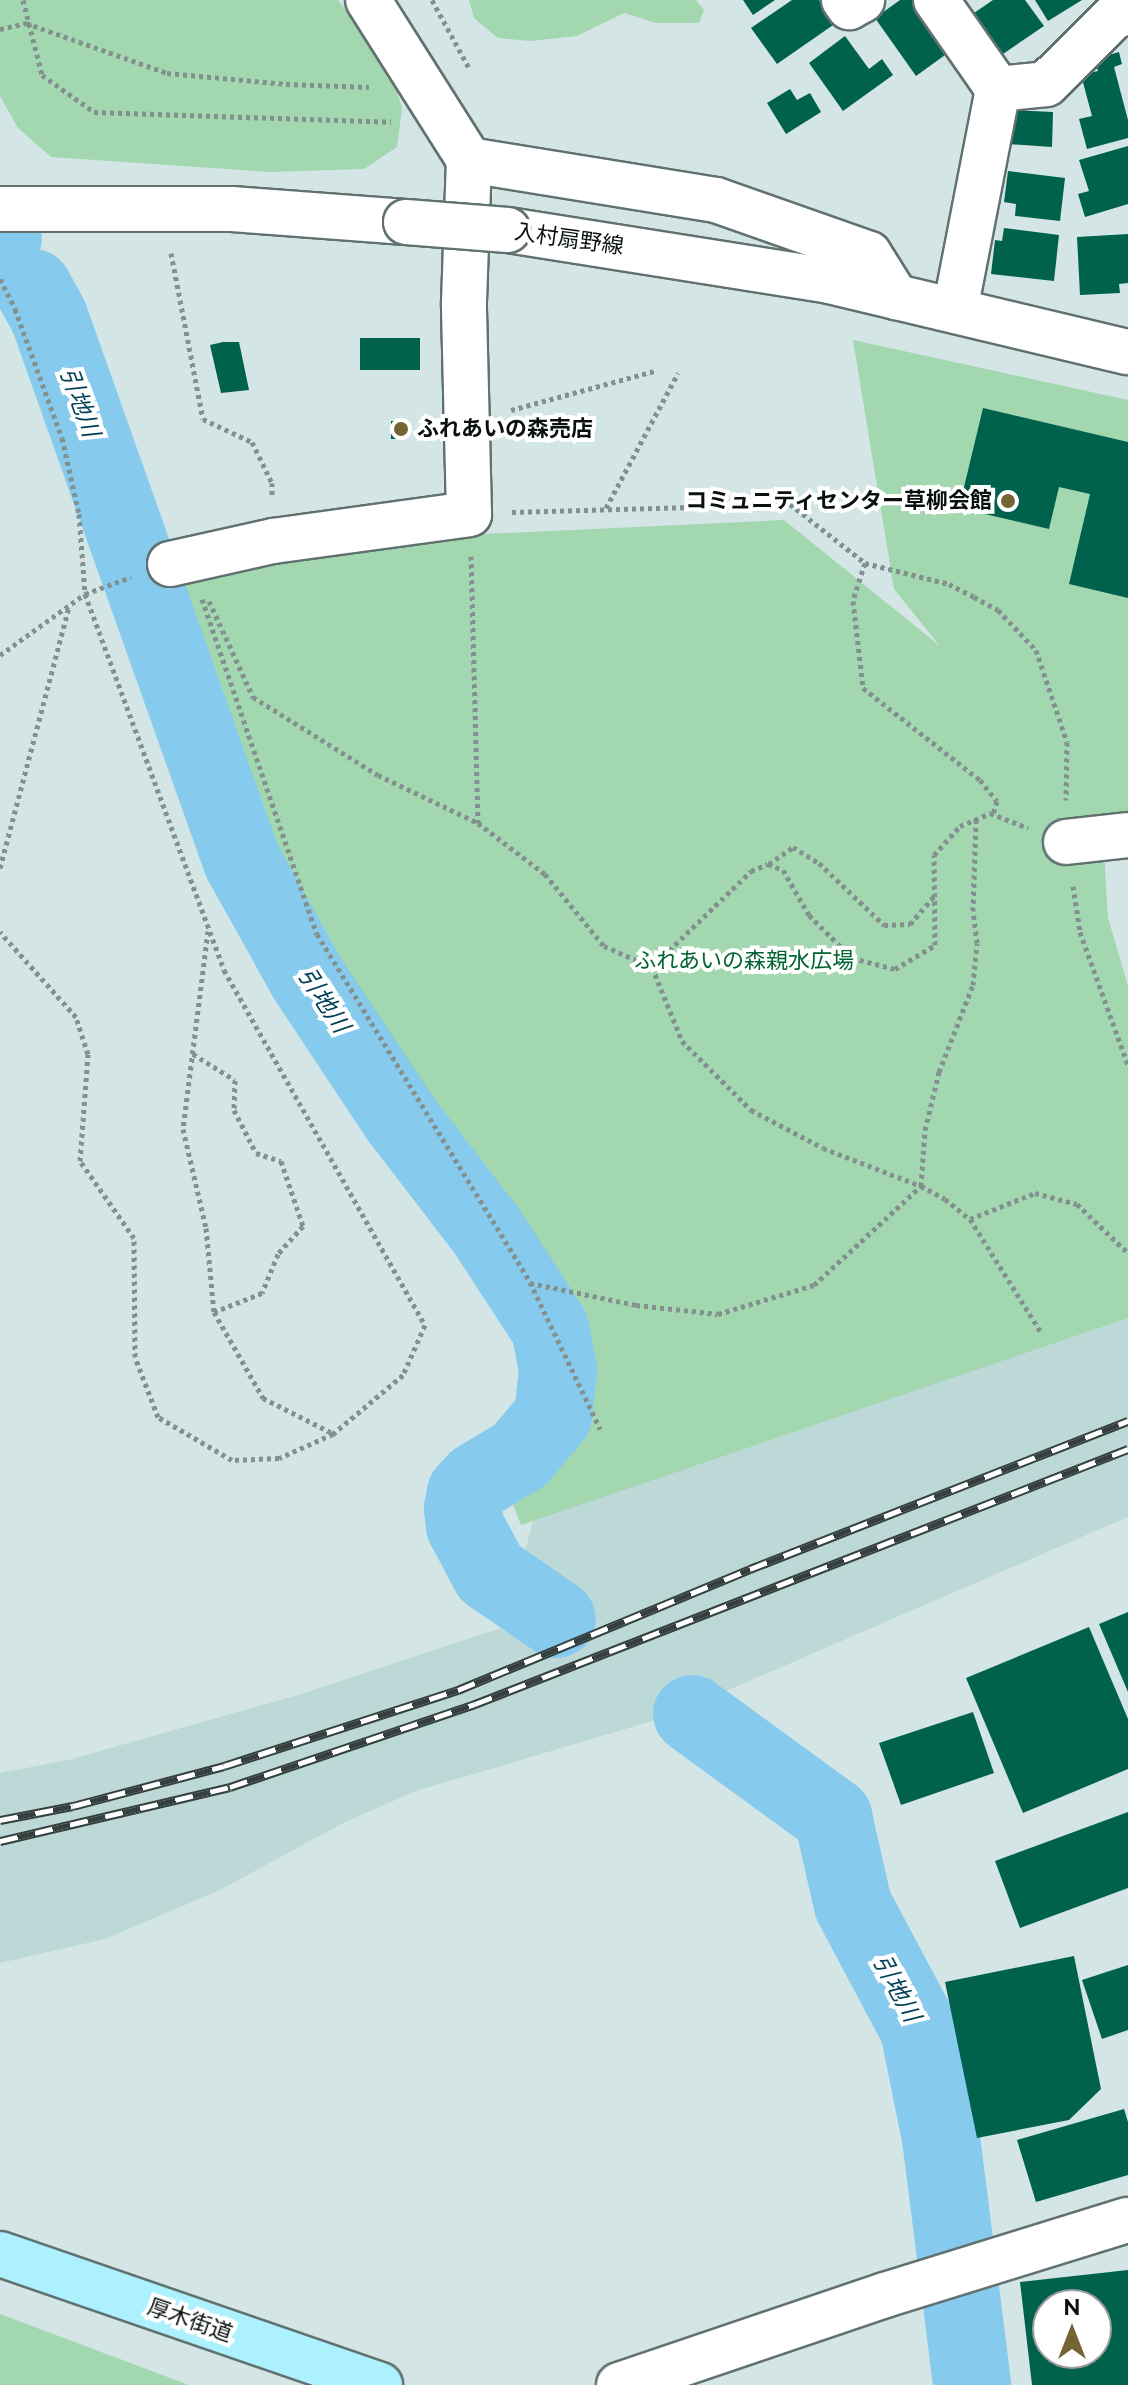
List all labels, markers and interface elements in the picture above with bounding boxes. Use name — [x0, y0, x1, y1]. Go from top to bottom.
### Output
street label: 入村扇野線 — [513, 218, 625, 260]
water label: 引地川 — [54, 363, 106, 441]
place label: ふれあいの森売店 — [417, 416, 593, 442]
marker: ふれあいの森売店 — [392, 420, 410, 438]
place label: コミュニティセンター草柳会館 — [684, 488, 992, 514]
marker: コミュニティセンター草柳会館 — [999, 492, 1017, 510]
park label: ふれあいの森親水広場 — [634, 948, 854, 974]
water label: 引地川 — [292, 962, 356, 1038]
water label: 引地川 — [867, 1949, 927, 2027]
north arrow — [1032, 2289, 1112, 2369]
street label: 厚木街道 — [144, 2293, 236, 2347]
text: N — [1064, 2294, 1080, 2320]

